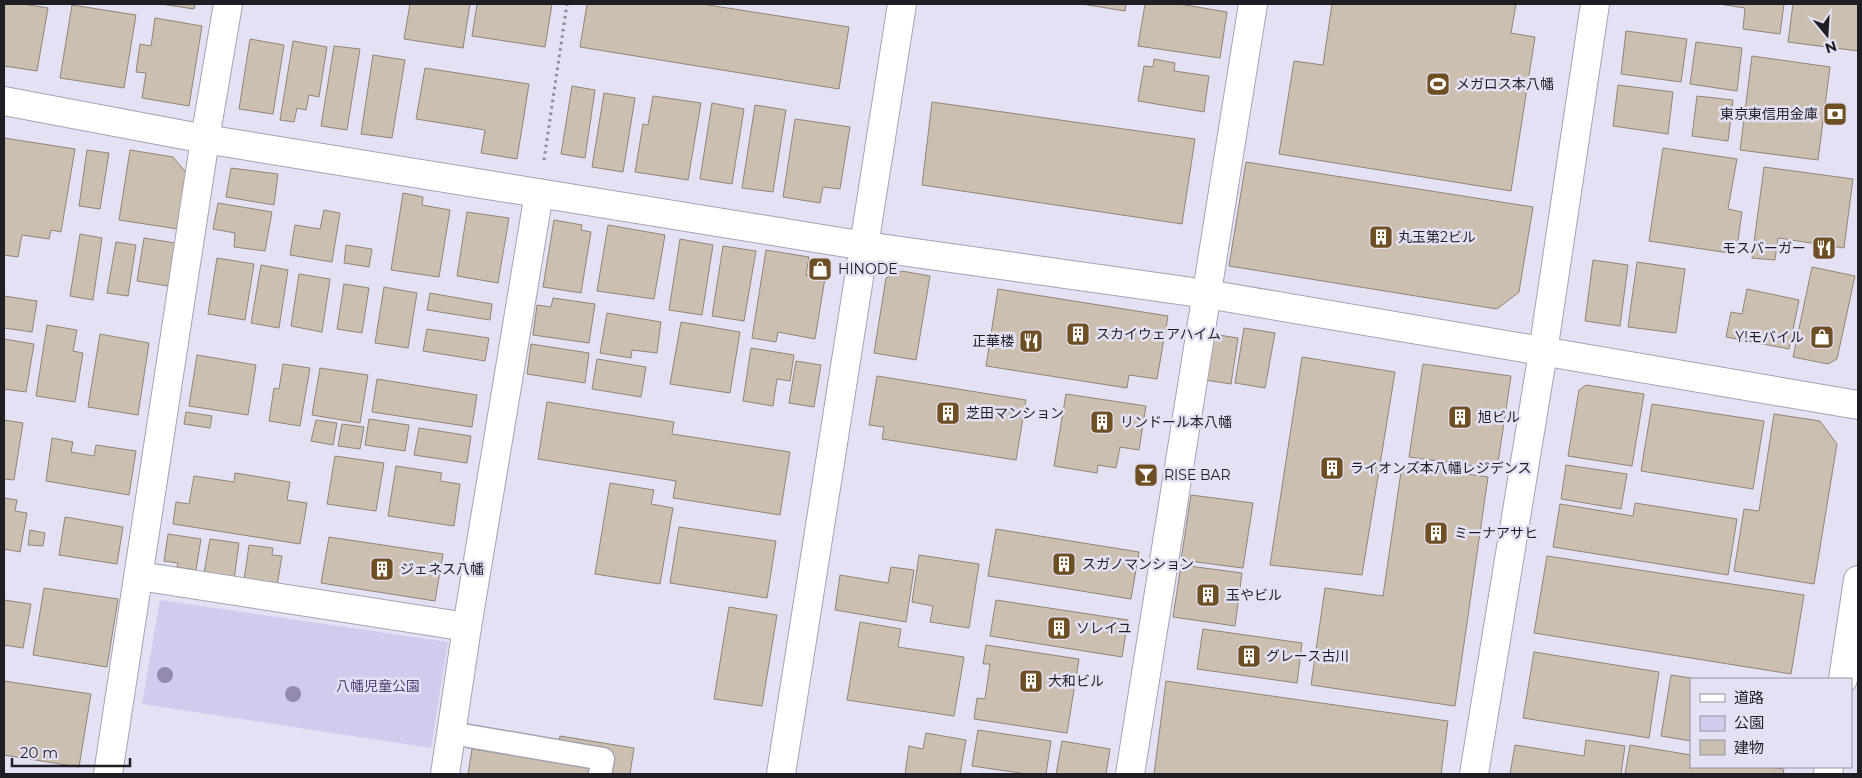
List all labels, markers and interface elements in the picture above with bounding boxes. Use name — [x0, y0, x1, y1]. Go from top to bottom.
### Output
north arrow — [1802, 10, 1852, 60]
text: N — [1823, 37, 1839, 58]
sports icon: メガロス本八幡 — [1425, 71, 1451, 97]
place label: メガロス本八幡 — [1456, 75, 1554, 93]
bank icon: 東京東信用金庫 — [1822, 101, 1848, 127]
place label: 東京東信用金庫 — [1720, 105, 1818, 123]
building icon: 丸玉第2ビル — [1368, 224, 1394, 250]
place label: 丸玉第2ビル — [1398, 228, 1476, 246]
restaurant icon: モスバーガー — [1811, 235, 1837, 261]
place label: モスバーガー — [1722, 239, 1806, 257]
shop icon: HINODE — [807, 256, 833, 282]
place label: HINODE — [838, 260, 898, 278]
building icon: スカイウェアハイム — [1065, 321, 1091, 347]
shop icon: Y!モバイル — [1809, 324, 1835, 350]
place label: スカイウェアハイム — [1096, 325, 1221, 343]
restaurant icon: 正華楼 — [1018, 328, 1044, 354]
place label: Y!モバイル — [1735, 328, 1804, 346]
place label: 正華楼 — [972, 332, 1015, 350]
building icon: 芝田マンション — [935, 400, 961, 426]
place label: 芝田マンション — [966, 404, 1064, 422]
building icon: 旭ビル — [1447, 404, 1473, 430]
place label: 旭ビル — [1478, 408, 1520, 426]
building icon: リンドール本八幡 — [1089, 409, 1115, 435]
place label: リンドール本八幡 — [1120, 413, 1232, 431]
building icon: ライオンズ本八幡レジデンス — [1319, 455, 1345, 481]
place label: ライオンズ本八幡レジデンス — [1350, 459, 1531, 477]
bar icon: RISE BAR — [1133, 462, 1159, 488]
place label: RISE BAR — [1164, 466, 1231, 484]
building icon: ミーナアサヒ — [1423, 520, 1449, 546]
place label: ミーナアサヒ — [1454, 524, 1538, 542]
building icon: スガノマンション — [1051, 551, 1077, 577]
place label: スガノマンション — [1082, 555, 1194, 573]
building icon: ジェネス八幡 — [369, 556, 395, 582]
place label: ジェネス八幡 — [400, 560, 484, 578]
building icon: 玉やビル — [1195, 582, 1221, 608]
place label: 玉やビル — [1226, 586, 1282, 604]
building icon: ソレイユ — [1046, 615, 1072, 641]
place label: ソレイユ — [1076, 619, 1132, 637]
building icon: グレース古川 — [1236, 643, 1262, 669]
place label: グレース古川 — [1266, 647, 1349, 665]
building icon: 大和ビル — [1018, 668, 1044, 694]
place label: 大和ビル — [1048, 672, 1104, 690]
park label: 八幡児童公園 — [336, 677, 420, 695]
legend — [1690, 678, 1852, 768]
text: 道路 — [1734, 688, 1764, 707]
text: 公園 — [1734, 713, 1764, 732]
scale bar — [12, 736, 130, 768]
text: 建物 — [1734, 738, 1764, 757]
text: 20 m — [20, 743, 58, 762]

